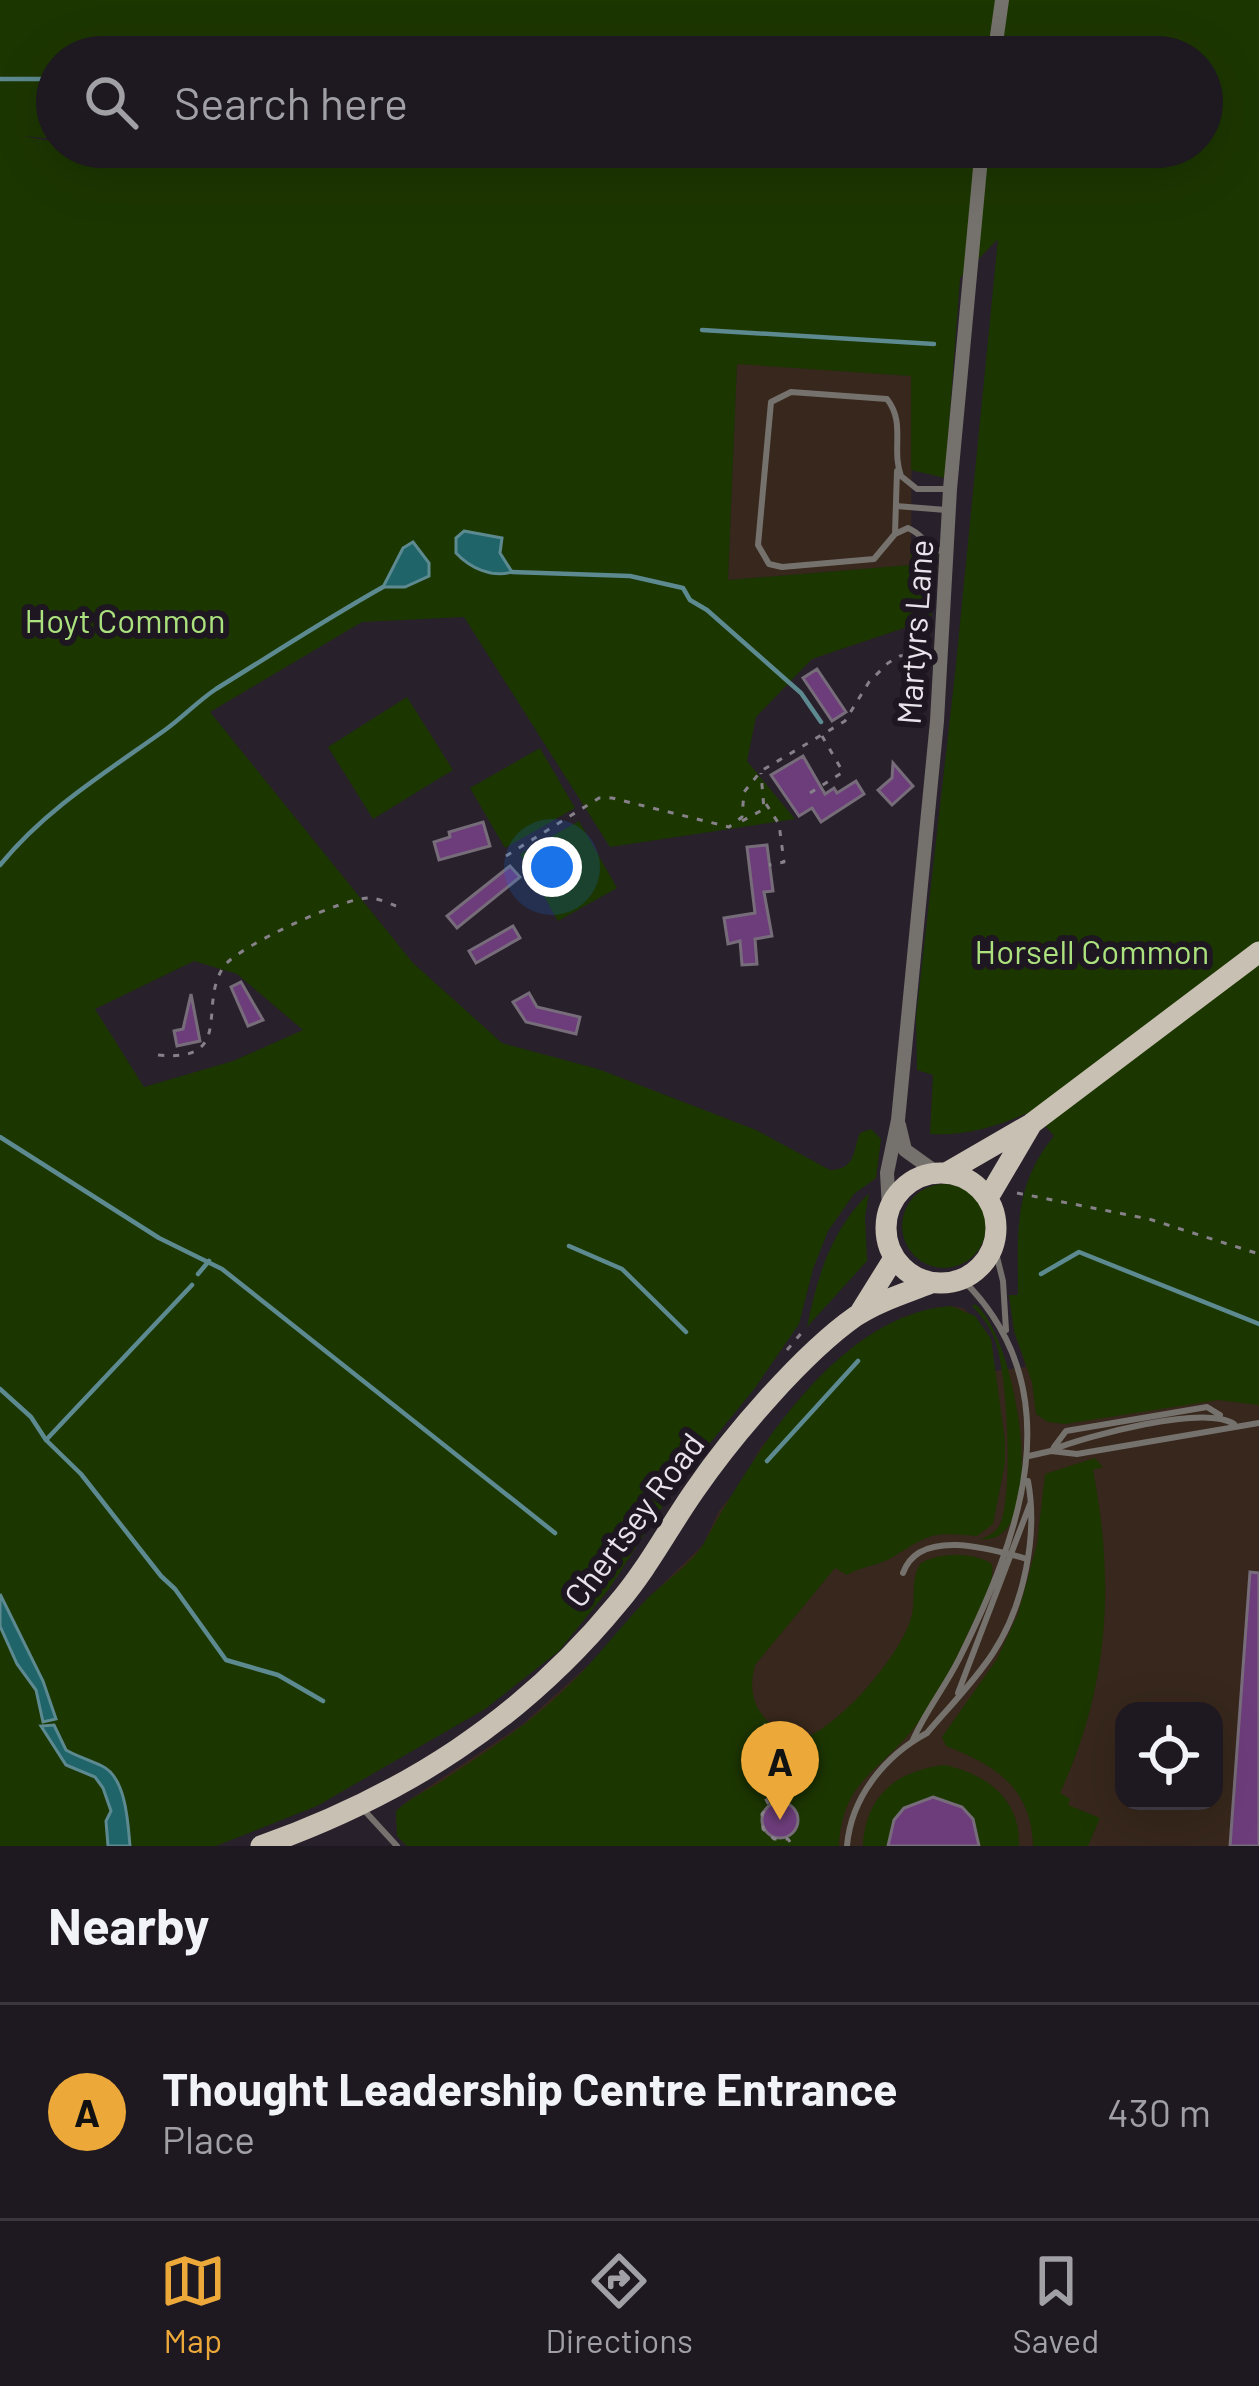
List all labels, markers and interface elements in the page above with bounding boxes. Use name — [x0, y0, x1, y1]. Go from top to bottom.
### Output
search box — [36, 36, 1223, 168]
icon: search — [78, 69, 144, 135]
text: Search here — [174, 75, 408, 129]
street label: Martyrs Lane — [888, 538, 940, 726]
park label: Hoyt Common — [25, 600, 225, 640]
your location — [522, 837, 582, 897]
park label: Horsell Common — [975, 931, 1209, 971]
street label: Chertsey Road — [555, 1425, 712, 1614]
map controls — [1115, 1702, 1223, 1810]
button: locate — [1115, 1702, 1223, 1810]
pin: A — [741, 1721, 819, 1820]
text: Nearby — [48, 1894, 209, 1955]
text: Thought Leadership Centre Entrance — [162, 2061, 898, 2115]
text: A — [74, 2088, 100, 2135]
text: 430 m — [1107, 2088, 1211, 2135]
text: Place — [162, 2115, 255, 2162]
tab: Map — [160, 2248, 226, 2360]
tab: Directions — [545, 2248, 693, 2360]
tab: Saved — [1013, 2248, 1099, 2360]

